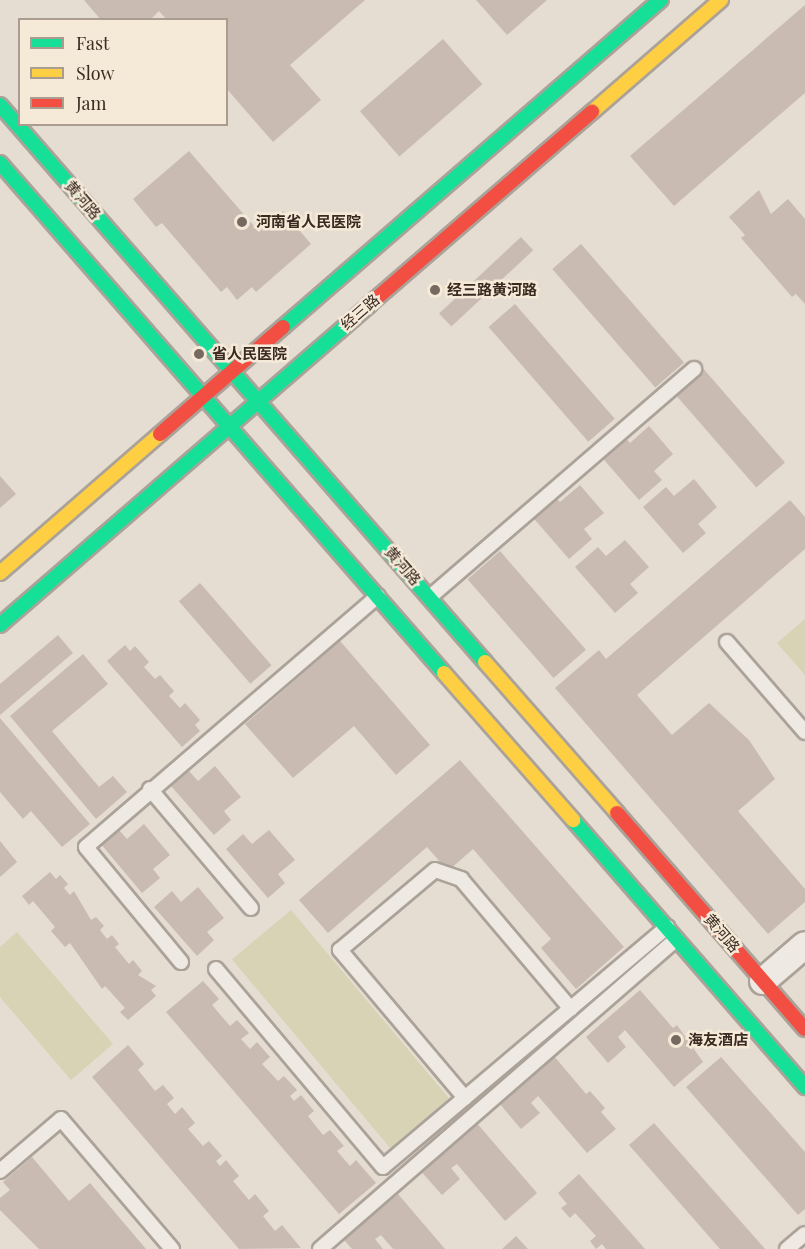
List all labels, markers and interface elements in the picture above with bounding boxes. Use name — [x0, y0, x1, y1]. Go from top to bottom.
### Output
legend — [18, 18, 228, 126]
text: Fast — [76, 31, 109, 55]
text: Slow — [76, 61, 114, 85]
text: Jam — [76, 91, 106, 115]
street label: 黄河路 — [61, 177, 105, 223]
marker: 河南省人民医院 — [233, 213, 251, 231]
place label: 河南省人民医院 — [256, 213, 361, 231]
place label: 经三路黄河路 — [447, 281, 537, 299]
marker: 经三路黄河路 — [428, 283, 442, 297]
street label: 经三路 — [337, 290, 383, 334]
marker: 省人民医院 — [190, 345, 208, 363]
place label: 省人民医院 — [212, 345, 287, 363]
street label: 黄河路 — [381, 543, 425, 589]
street label: 黄河路 — [700, 910, 744, 956]
place label: 海友酒店 — [688, 1031, 748, 1049]
marker: 海友酒店 — [669, 1033, 683, 1047]

